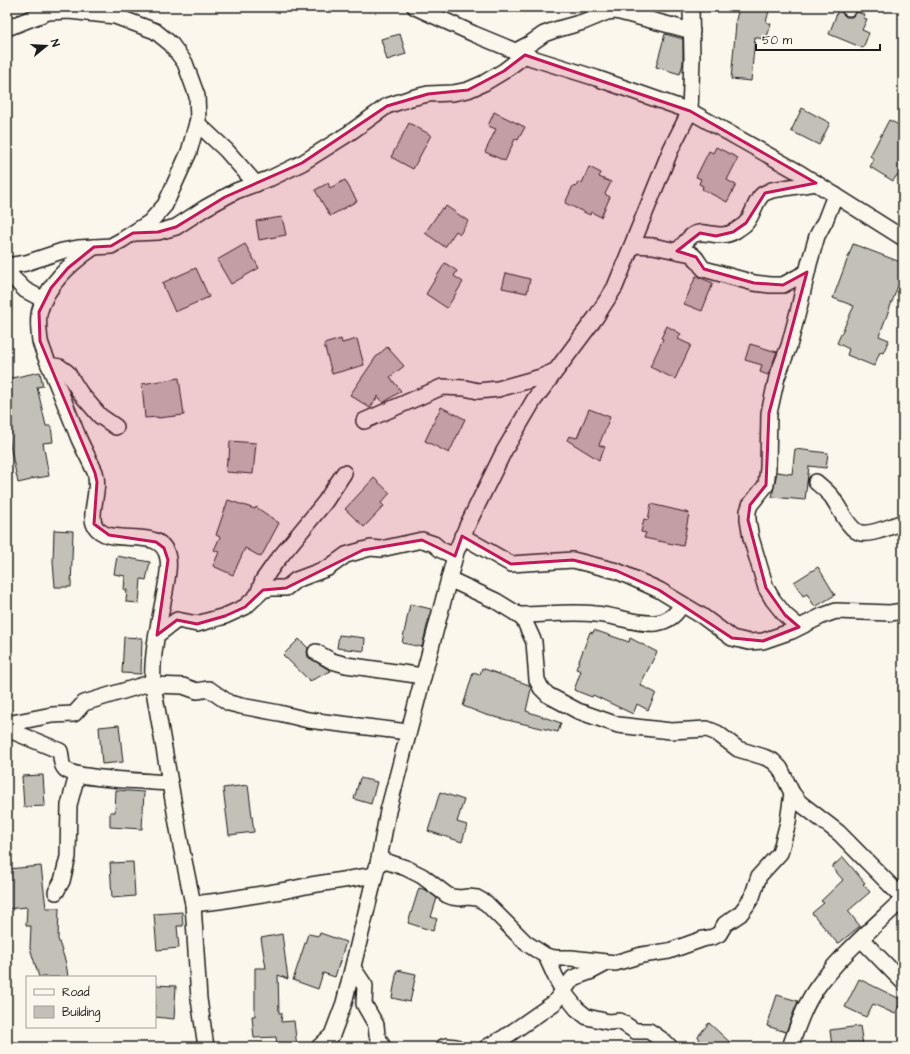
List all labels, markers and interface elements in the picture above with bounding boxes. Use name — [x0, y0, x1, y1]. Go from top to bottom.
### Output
north arrow — [26, 26, 66, 66]
scale bar — [756, 26, 880, 52]
text: 50 m — [762, 32, 793, 49]
text: N — [47, 37, 63, 49]
legend — [26, 976, 156, 1028]
text: Road — [62, 984, 90, 1001]
text: Building — [62, 1004, 100, 1022]

